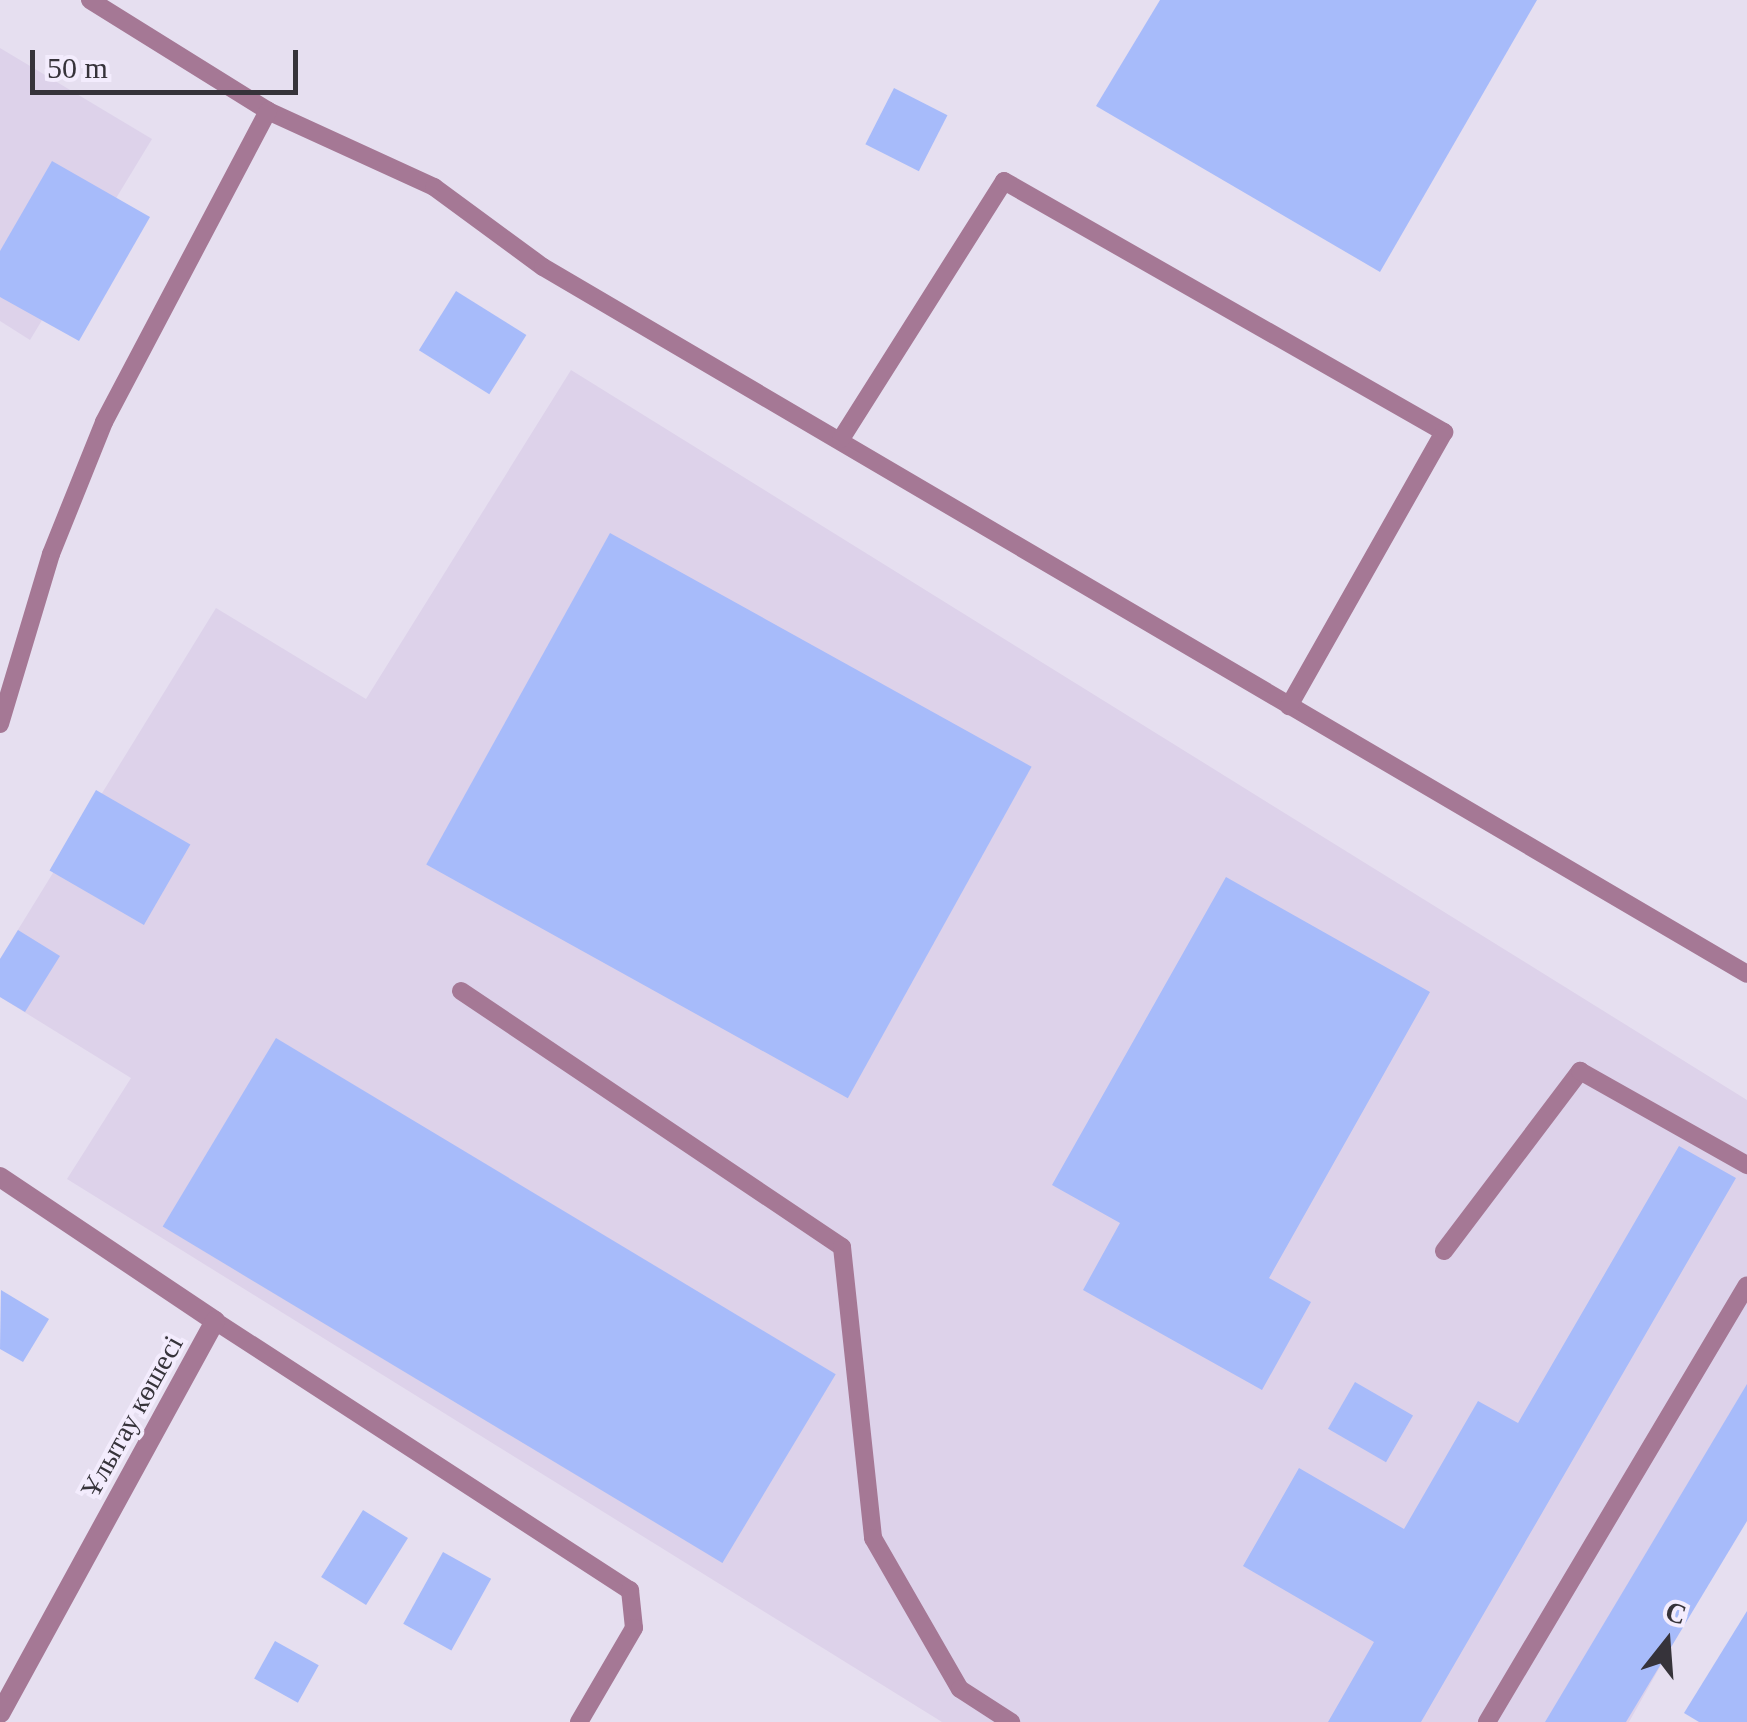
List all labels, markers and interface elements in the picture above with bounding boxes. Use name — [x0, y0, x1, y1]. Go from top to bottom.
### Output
scale bar — [35, 30, 302, 92]
text: 50 m — [47, 51, 108, 84]
street label: Ұлытау көшесі — [74, 1330, 190, 1504]
north arrow — [1617, 1592, 1717, 1692]
text: С — [1662, 1595, 1690, 1631]

